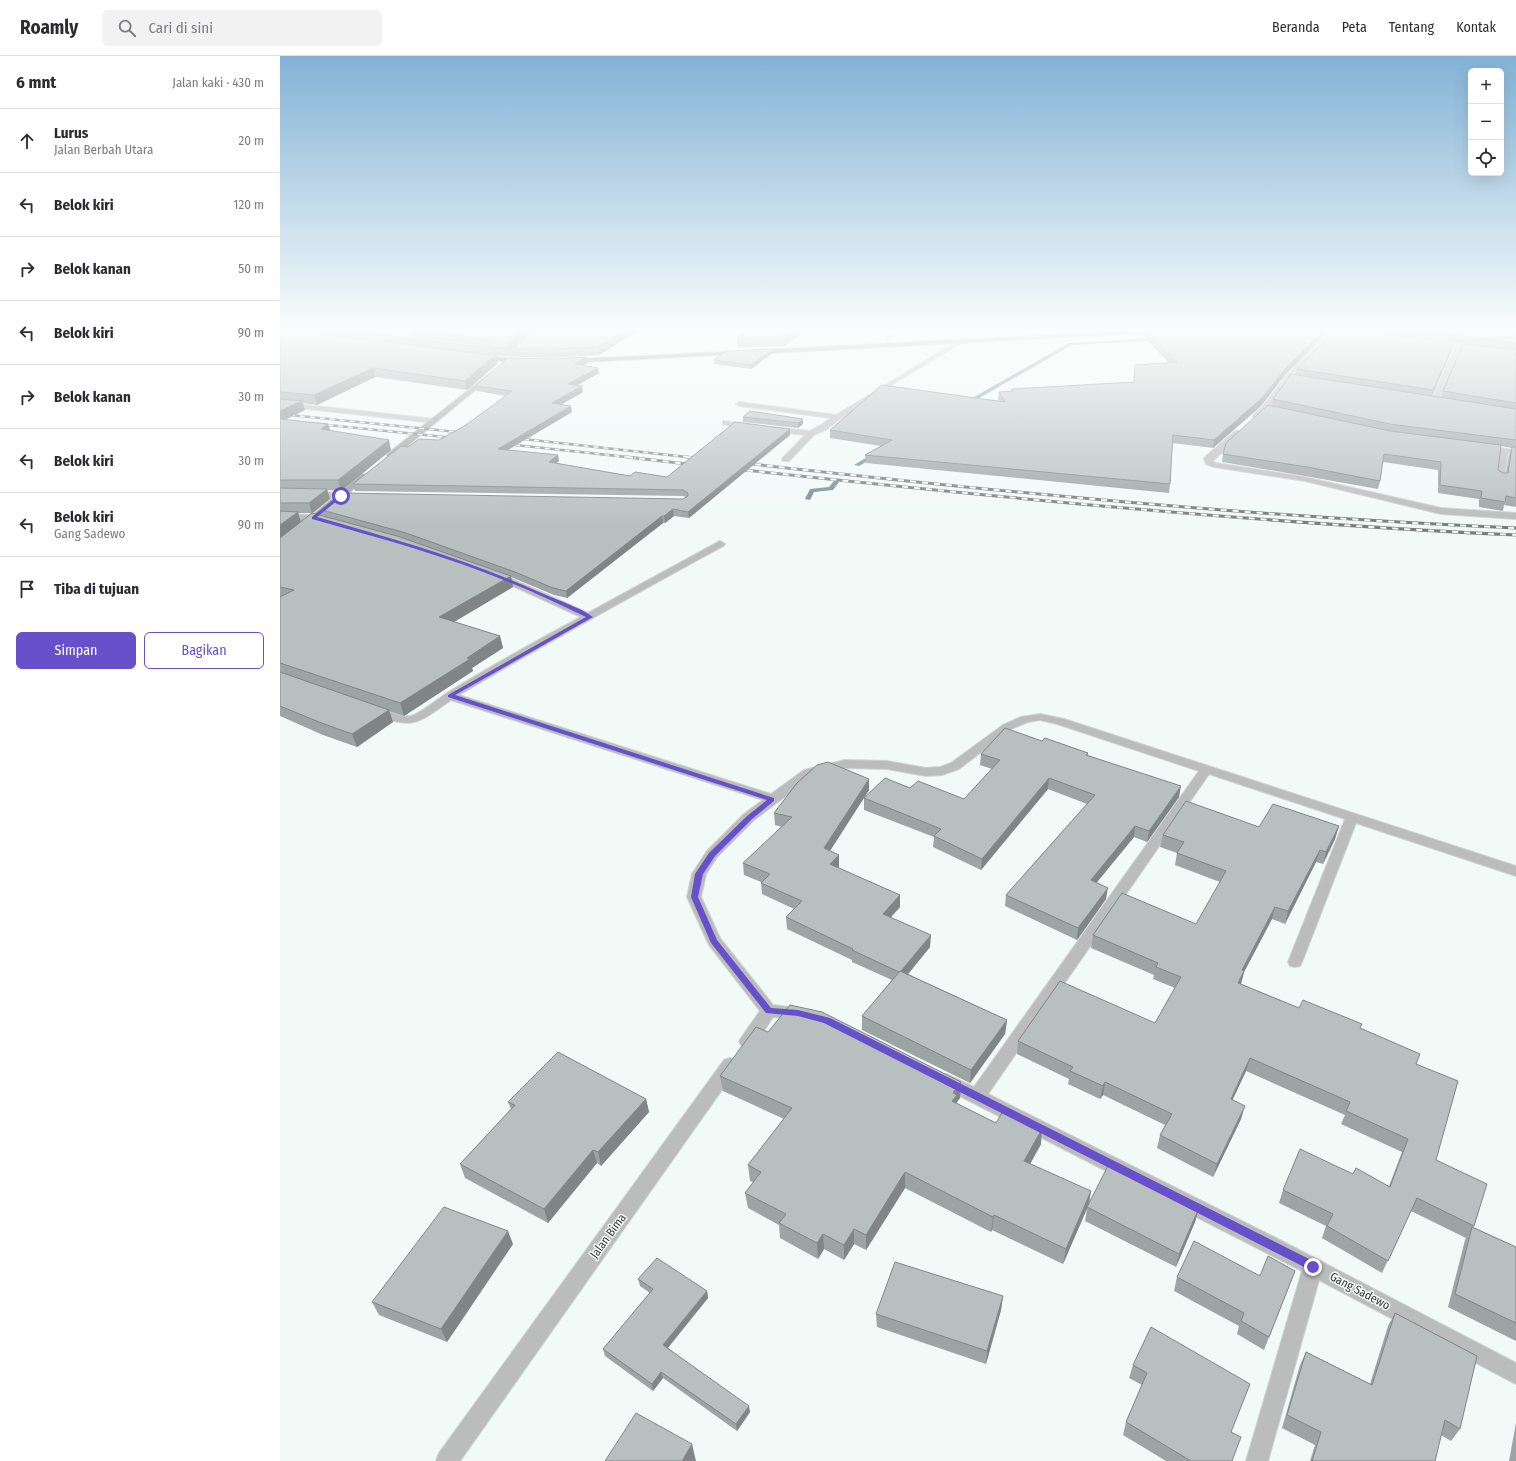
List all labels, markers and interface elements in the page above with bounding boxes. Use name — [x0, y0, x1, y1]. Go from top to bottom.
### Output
search box — [102, 10, 382, 46]
text: Roamly — [20, 16, 78, 39]
icon: search — [116, 17, 138, 39]
text: Cari di sini — [148, 19, 213, 37]
text: Beranda — [1272, 19, 1320, 36]
text: Peta — [1342, 19, 1367, 36]
text: Tentang — [1389, 19, 1434, 36]
text: Kontak — [1456, 19, 1496, 36]
map controls — [1468, 68, 1504, 176]
button: + — [1468, 68, 1504, 104]
text: 6 mnt — [16, 72, 56, 93]
text: Jalan kaki · 430 m — [172, 75, 264, 90]
button: − — [1468, 104, 1504, 140]
text: Lurus — [54, 124, 88, 142]
icon: ahead — [16, 130, 38, 152]
text: 20 m — [238, 133, 264, 148]
button: locate — [1468, 140, 1504, 176]
text: Jalan Berbah Utara — [54, 142, 153, 157]
icon: left — [16, 194, 38, 216]
text: Belok kiri — [54, 196, 114, 214]
text: 120 m — [233, 197, 264, 212]
icon: right — [16, 258, 38, 280]
text: Belok kanan — [54, 260, 131, 278]
text: 50 m — [238, 261, 264, 276]
icon: left — [16, 322, 38, 344]
text: Belok kiri — [54, 324, 114, 342]
text: 90 m — [238, 325, 264, 340]
icon: right — [16, 386, 38, 408]
text: Belok kanan — [54, 388, 131, 406]
text: 30 m — [238, 389, 264, 404]
icon: left — [16, 450, 38, 472]
text: Belok kiri — [54, 452, 114, 470]
text: 30 m — [238, 453, 264, 468]
route start — [332, 487, 350, 505]
text: Belok kiri — [54, 508, 114, 526]
icon: left — [16, 514, 38, 536]
text: 90 m — [238, 517, 264, 532]
text: Gang Sadewo — [54, 526, 125, 541]
icon: arrive — [16, 578, 38, 600]
text: Tiba di tujuan — [54, 580, 139, 598]
button: Simpan — [16, 632, 136, 669]
button: Bagikan — [144, 632, 264, 669]
street label: Jalan Bima — [587, 1211, 629, 1261]
route end — [1304, 1258, 1322, 1276]
street label: Gang Sadewo — [1328, 1269, 1392, 1313]

